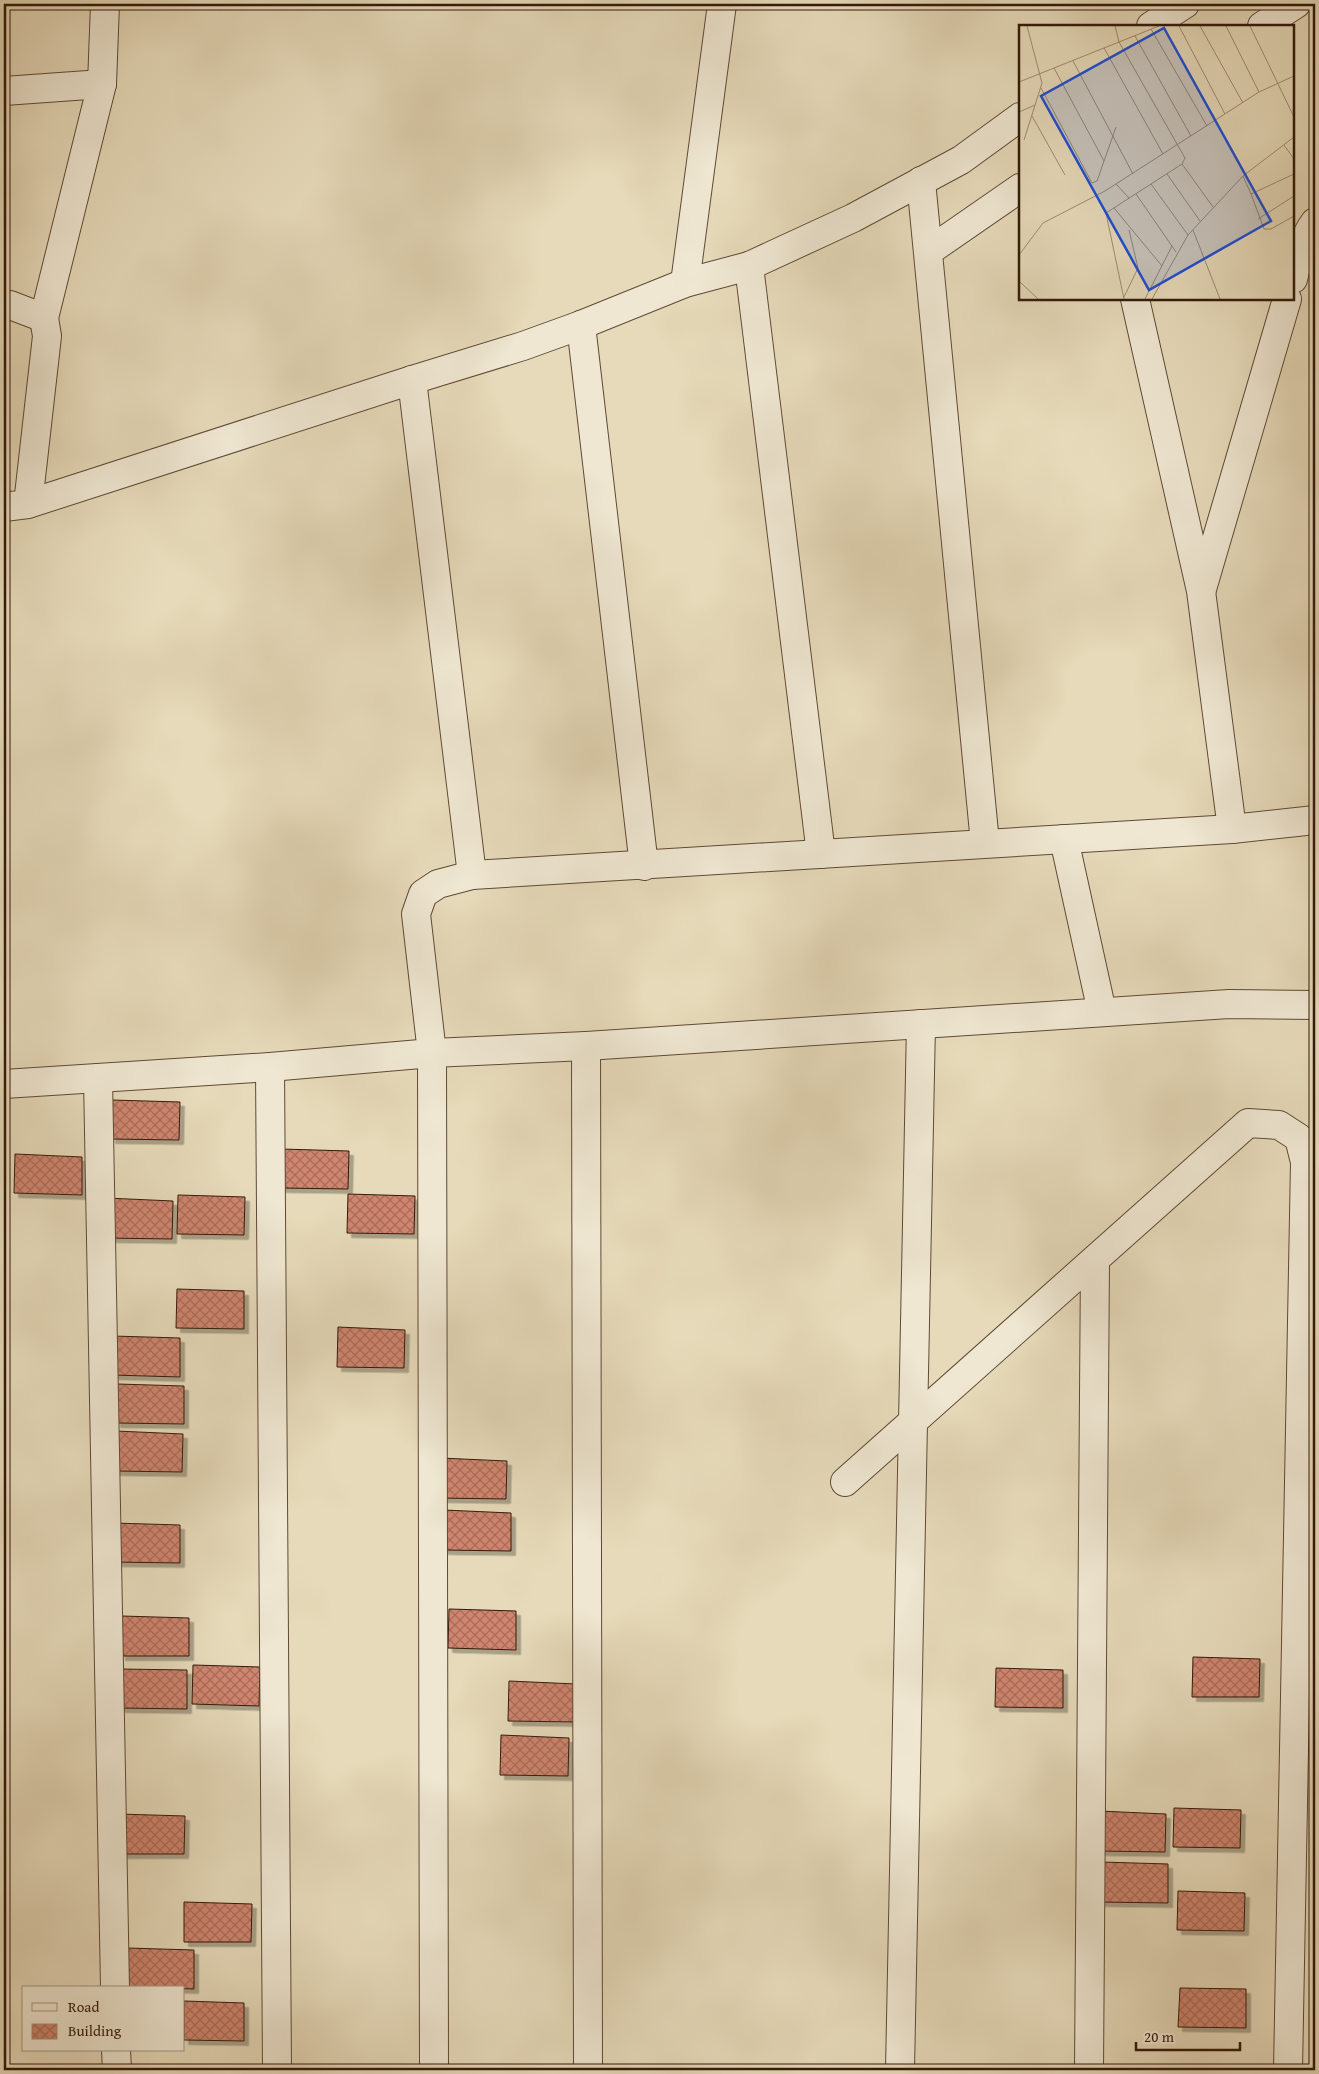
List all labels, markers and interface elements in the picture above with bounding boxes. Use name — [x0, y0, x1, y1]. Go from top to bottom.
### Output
inset map — [1019, 25, 1294, 300]
legend — [22, 1986, 185, 2052]
text: Road — [68, 1996, 99, 2017]
scale bar — [1136, 2019, 1240, 2051]
text: Building — [68, 2020, 122, 2041]
text: 20 m — [1144, 2026, 1175, 2047]

